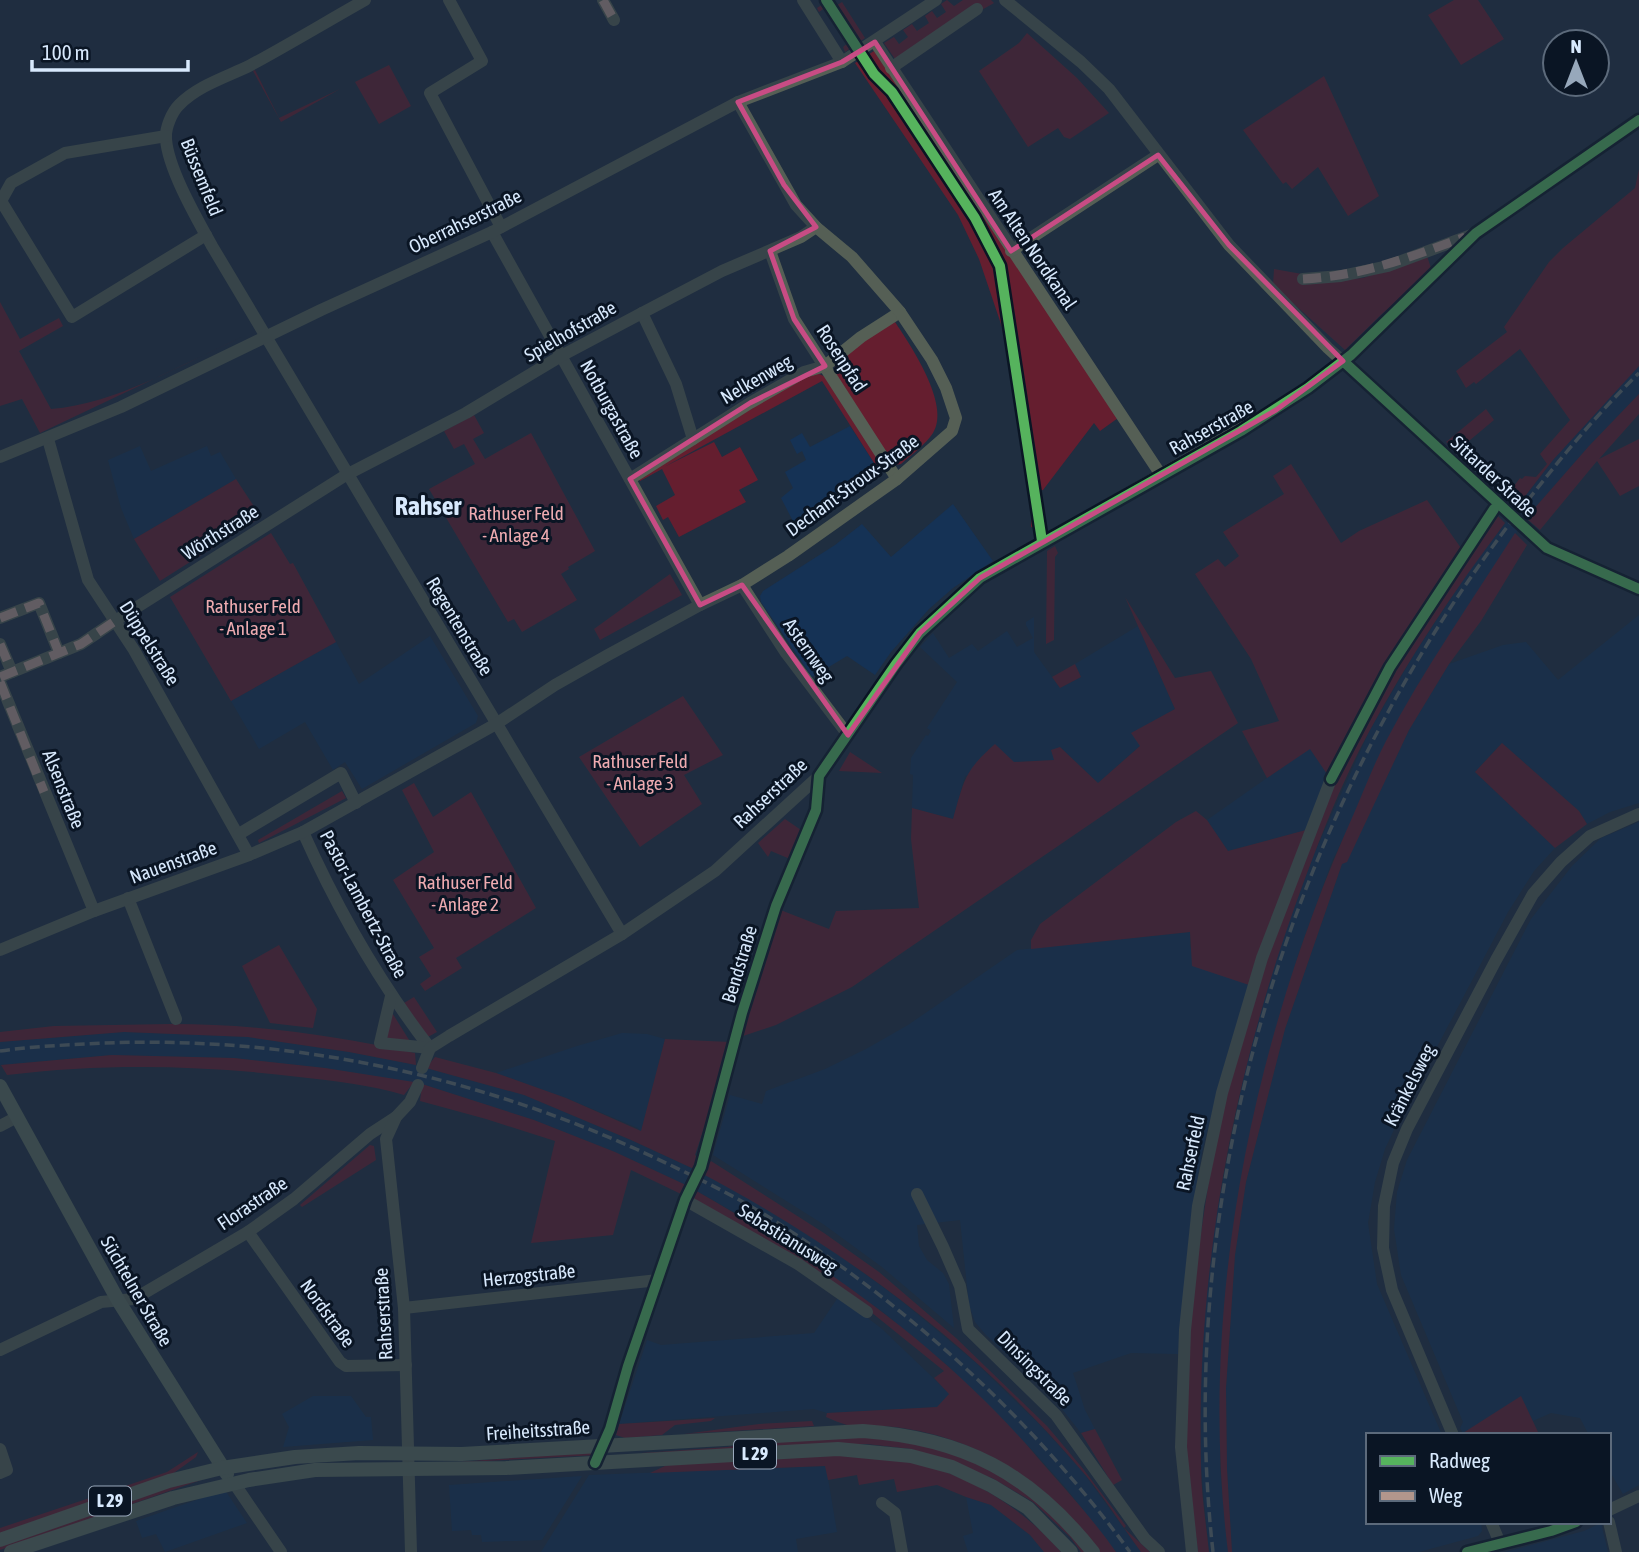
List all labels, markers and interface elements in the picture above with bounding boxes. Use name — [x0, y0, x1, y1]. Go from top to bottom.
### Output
scale bar — [32, 28, 187, 72]
north arrow — [1541, 28, 1611, 98]
text: N — [1570, 35, 1582, 57]
text: 100 m — [42, 40, 90, 64]
street label: Büssemfeld — [177, 135, 227, 219]
street label: Oberrahserstraße — [405, 184, 525, 258]
street label: Am Alten Nordkanal — [985, 185, 1081, 313]
street label: Spielhofstraße — [520, 296, 620, 366]
street label: Rosenpfad — [812, 321, 872, 395]
street label: Nelkenweg — [716, 349, 796, 408]
street label: Notburgastraße — [576, 356, 648, 462]
street label: Rahserstraße — [1165, 395, 1257, 459]
street label: Dechant-Stroux-Straße — [781, 430, 923, 540]
street label: Sittarder Straße — [1447, 431, 1541, 521]
district label: Rahser — [395, 491, 463, 521]
street label: Wörthstraße — [178, 500, 262, 564]
park label: Rathuser Feld - Anlage 4 — [468, 502, 564, 546]
street label: Regentenstraße — [422, 573, 498, 679]
park label: Rathuser Feld - Anlage 1 — [205, 595, 301, 639]
street label: Düppelstraße — [115, 597, 185, 689]
street label: Asternweg — [779, 614, 839, 687]
street label: Alsenstraße — [38, 747, 90, 831]
park label: Rathuser Feld - Anlage 3 — [592, 750, 688, 794]
street label: Rahserstraße — [729, 753, 811, 833]
street label: Pastor-Lambertz-Straße — [316, 826, 412, 982]
street label: Nauenstraße — [127, 836, 219, 888]
park label: Rathuser Feld - Anlage 2 — [417, 871, 513, 915]
street label: Bendstraße — [717, 923, 761, 1005]
street label: Kränkelsweg — [1379, 1040, 1439, 1130]
street label: Rahserfeld — [1171, 1114, 1209, 1192]
street label: Florastraße — [213, 1172, 291, 1234]
street label: Sebastianusweg — [734, 1199, 842, 1278]
street label: Süchtelner Straße — [97, 1232, 177, 1350]
street label: Herzogstraße — [482, 1259, 576, 1291]
street label: Rahserstraße — [370, 1267, 396, 1361]
street label: Nordstraße — [296, 1275, 360, 1351]
street label: Dinsingstraße — [993, 1326, 1077, 1410]
street label: Freiheitsstraße — [485, 1415, 591, 1445]
legend — [1366, 1433, 1611, 1524]
road number: L 29 — [734, 1440, 776, 1469]
text: Radweg — [1429, 1448, 1490, 1472]
text: Weg — [1429, 1483, 1462, 1507]
road number: L 29 — [89, 1486, 131, 1516]

